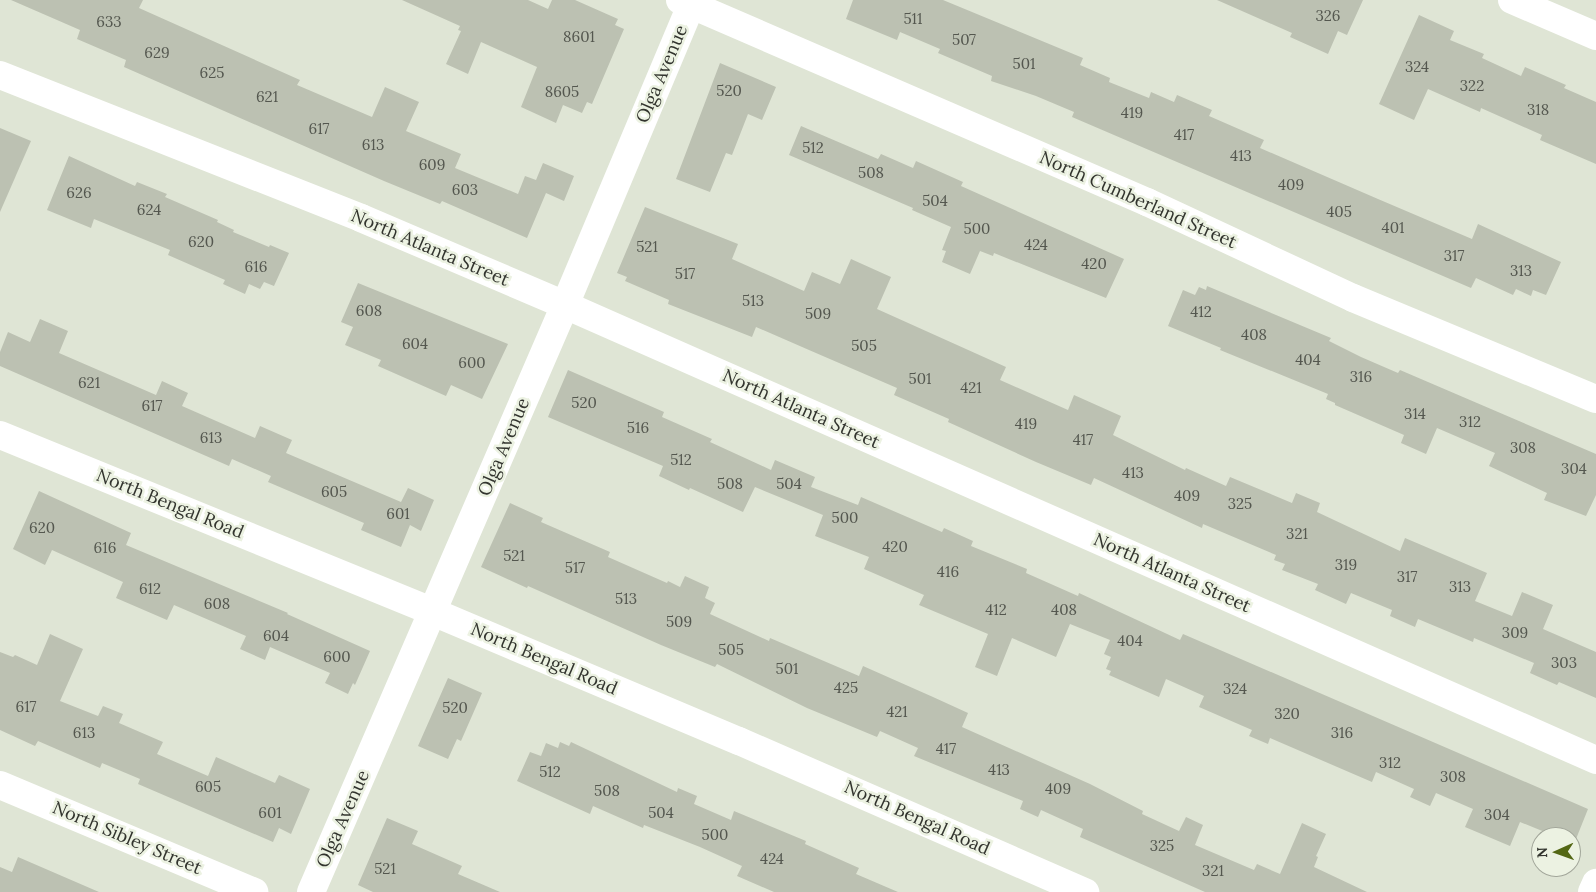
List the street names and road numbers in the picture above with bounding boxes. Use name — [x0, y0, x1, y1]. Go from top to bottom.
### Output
street label: Olga Avenue — [632, 22, 692, 126]
street label: North Cumberland Street — [1036, 147, 1240, 253]
street label: North Atlanta Street — [348, 205, 512, 291]
street label: North Atlanta Street — [719, 365, 883, 453]
street label: Olga Avenue — [474, 395, 534, 499]
street label: North Bengal Road — [93, 465, 247, 543]
street label: North Atlanta Street — [1090, 529, 1254, 617]
street label: North Bengal Road — [468, 618, 620, 700]
street label: Olga Avenue — [312, 767, 374, 871]
street label: North Bengal Road — [841, 776, 993, 860]
street label: North Sibley Street — [49, 797, 205, 879]

